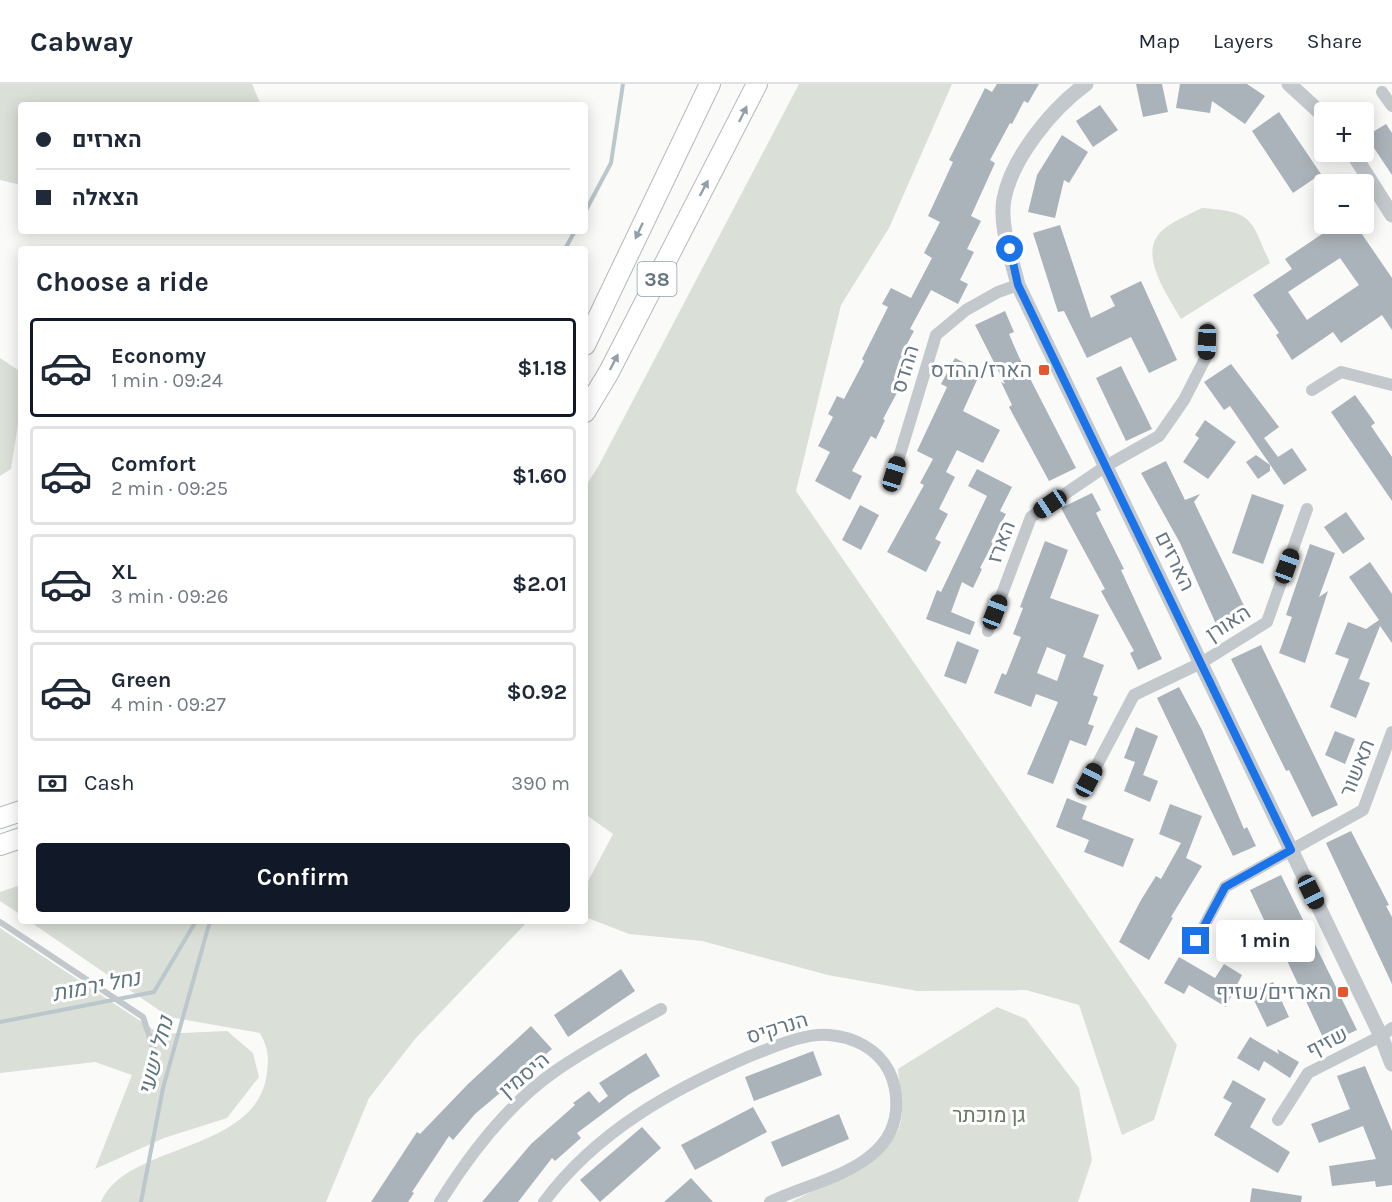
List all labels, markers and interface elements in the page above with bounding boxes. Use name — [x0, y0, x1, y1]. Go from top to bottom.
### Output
text: Cabway — [30, 25, 133, 58]
text: Map — [1138, 29, 1180, 53]
text: Layers — [1213, 29, 1274, 53]
text: Share — [1307, 29, 1362, 53]
map controls — [1314, 102, 1374, 234]
button: + — [1314, 102, 1374, 162]
one-way arrow — [738, 106, 747, 123]
text: הארזים — [72, 127, 142, 153]
button: − — [1314, 174, 1374, 234]
one-way arrow — [699, 180, 708, 197]
text: הצאלה — [72, 185, 139, 211]
one-way arrow — [634, 223, 644, 241]
route start — [996, 235, 1023, 262]
road number: 38 — [638, 262, 676, 296]
text: Choose a ride — [36, 266, 209, 298]
car — [1197, 324, 1217, 360]
icon: car — [39, 341, 93, 395]
street label: ההדס — [886, 342, 924, 396]
text: Economy — [111, 343, 206, 369]
one-way arrow — [609, 353, 619, 370]
text: $1.18 — [517, 355, 567, 381]
place label: הארז/ההדס — [930, 358, 1032, 382]
marker: הארז/ההדס — [1037, 363, 1051, 377]
text: 1 min · 09:24 — [111, 369, 223, 392]
icon: car — [39, 449, 93, 503]
text: Comfort — [111, 451, 196, 477]
car — [880, 454, 908, 494]
text: $1.60 — [512, 463, 567, 489]
text: 2 min · 09:25 — [111, 477, 228, 500]
car — [1030, 486, 1070, 522]
street label: הארז — [982, 517, 1020, 567]
street label: הארזים — [1150, 527, 1200, 595]
car — [1272, 546, 1302, 586]
icon: car — [39, 557, 93, 611]
text: XL — [111, 559, 137, 585]
text: $2.01 — [512, 571, 567, 597]
text: 3 min · 09:26 — [111, 585, 229, 608]
car — [980, 592, 1010, 632]
street label: האורן — [1201, 600, 1255, 646]
icon: car — [39, 665, 93, 719]
text: Green — [111, 667, 172, 693]
text: $0.92 — [506, 679, 567, 705]
text: 4 min · 09:27 — [111, 693, 226, 716]
street label: תאשור — [1335, 736, 1379, 800]
car — [1073, 760, 1105, 800]
icon: cash — [36, 767, 69, 800]
text: Cash — [84, 770, 134, 796]
text: 390 m — [511, 772, 570, 795]
button: Confirm — [36, 843, 570, 912]
car — [1295, 872, 1327, 912]
callout: 1 min — [1217, 920, 1316, 962]
route end — [1182, 927, 1209, 954]
text: 1 min — [1240, 929, 1291, 952]
water label: נחל ירמות — [50, 964, 144, 1007]
place label: הארזים/שזיף — [1216, 980, 1331, 1004]
marker: הארזים/שזיף — [1336, 985, 1350, 999]
street label: הנרקיס — [743, 1007, 811, 1049]
water label: נחל ישעי — [133, 1012, 180, 1098]
street label: שזיף — [1302, 1022, 1352, 1062]
street label: היסמין — [494, 1047, 554, 1103]
park label: גן מוכתר — [952, 1103, 1026, 1127]

